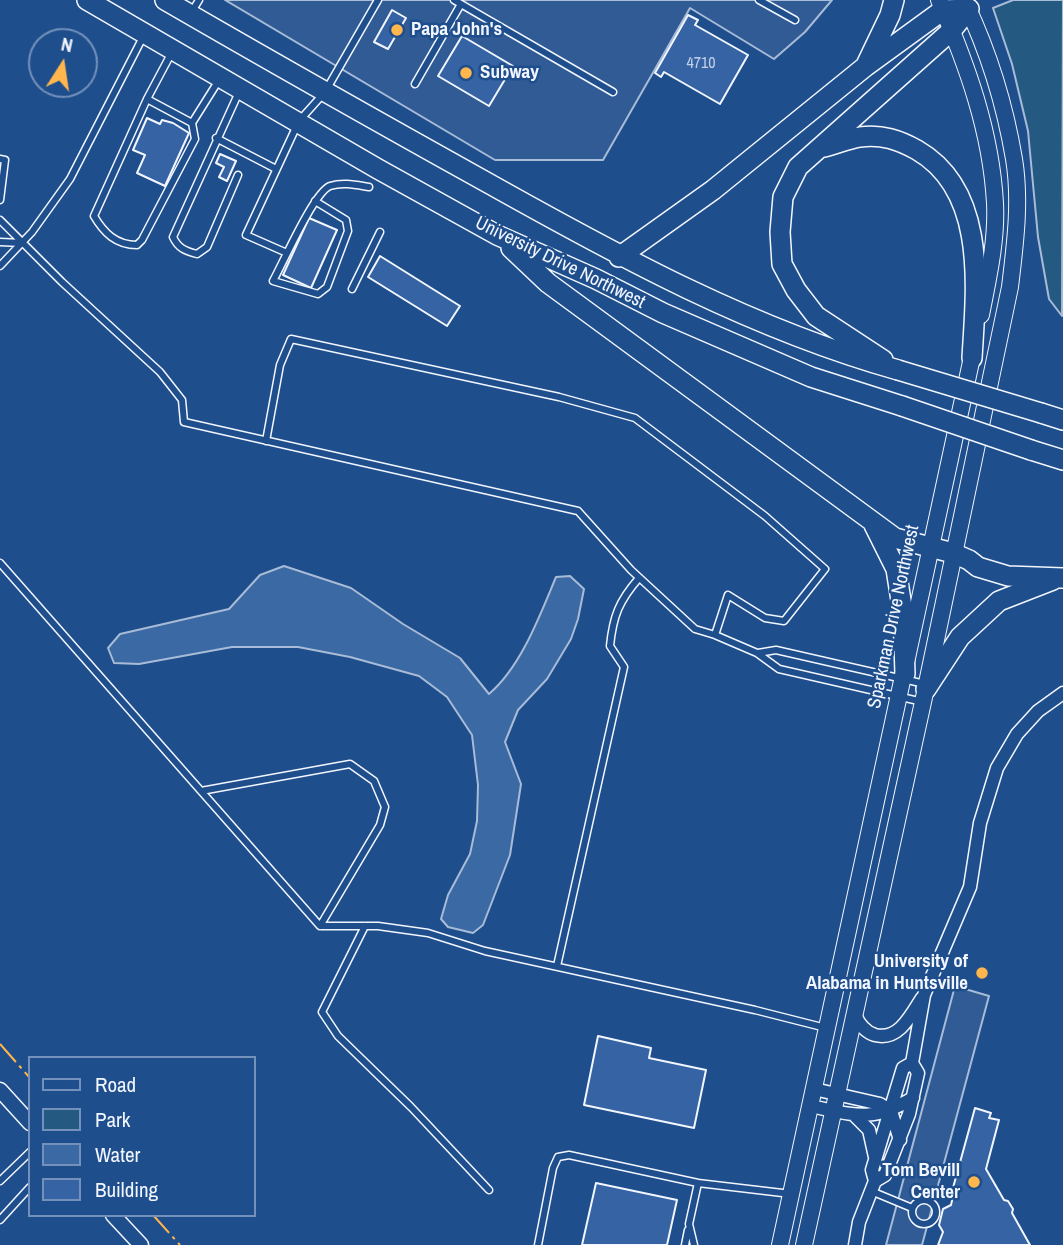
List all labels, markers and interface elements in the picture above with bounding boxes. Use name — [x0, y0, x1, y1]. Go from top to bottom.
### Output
place label: Papa John's — [411, 19, 502, 41]
marker: Papa John's — [389, 22, 405, 38]
north arrow — [28, 28, 98, 98]
text: N — [59, 31, 75, 58]
house number: 4710 — [686, 54, 716, 74]
place label: Subway — [480, 62, 539, 84]
marker: Subway — [458, 65, 474, 81]
street label: University Drive Northwest — [471, 212, 649, 314]
street label: Sparkman Drive Northwest — [863, 523, 925, 711]
place label: University of Alabama in Huntsville — [806, 951, 968, 995]
marker: University of Alabama in Huntsville — [974, 965, 990, 981]
legend — [28, 1056, 256, 1217]
text: Road — [95, 1070, 136, 1099]
text: Park — [95, 1105, 130, 1134]
text: Water — [95, 1140, 140, 1169]
place label: Tom Bevill Center — [882, 1160, 960, 1204]
marker: Tom Bevill Center — [966, 1174, 982, 1190]
text: Building — [95, 1175, 158, 1204]

